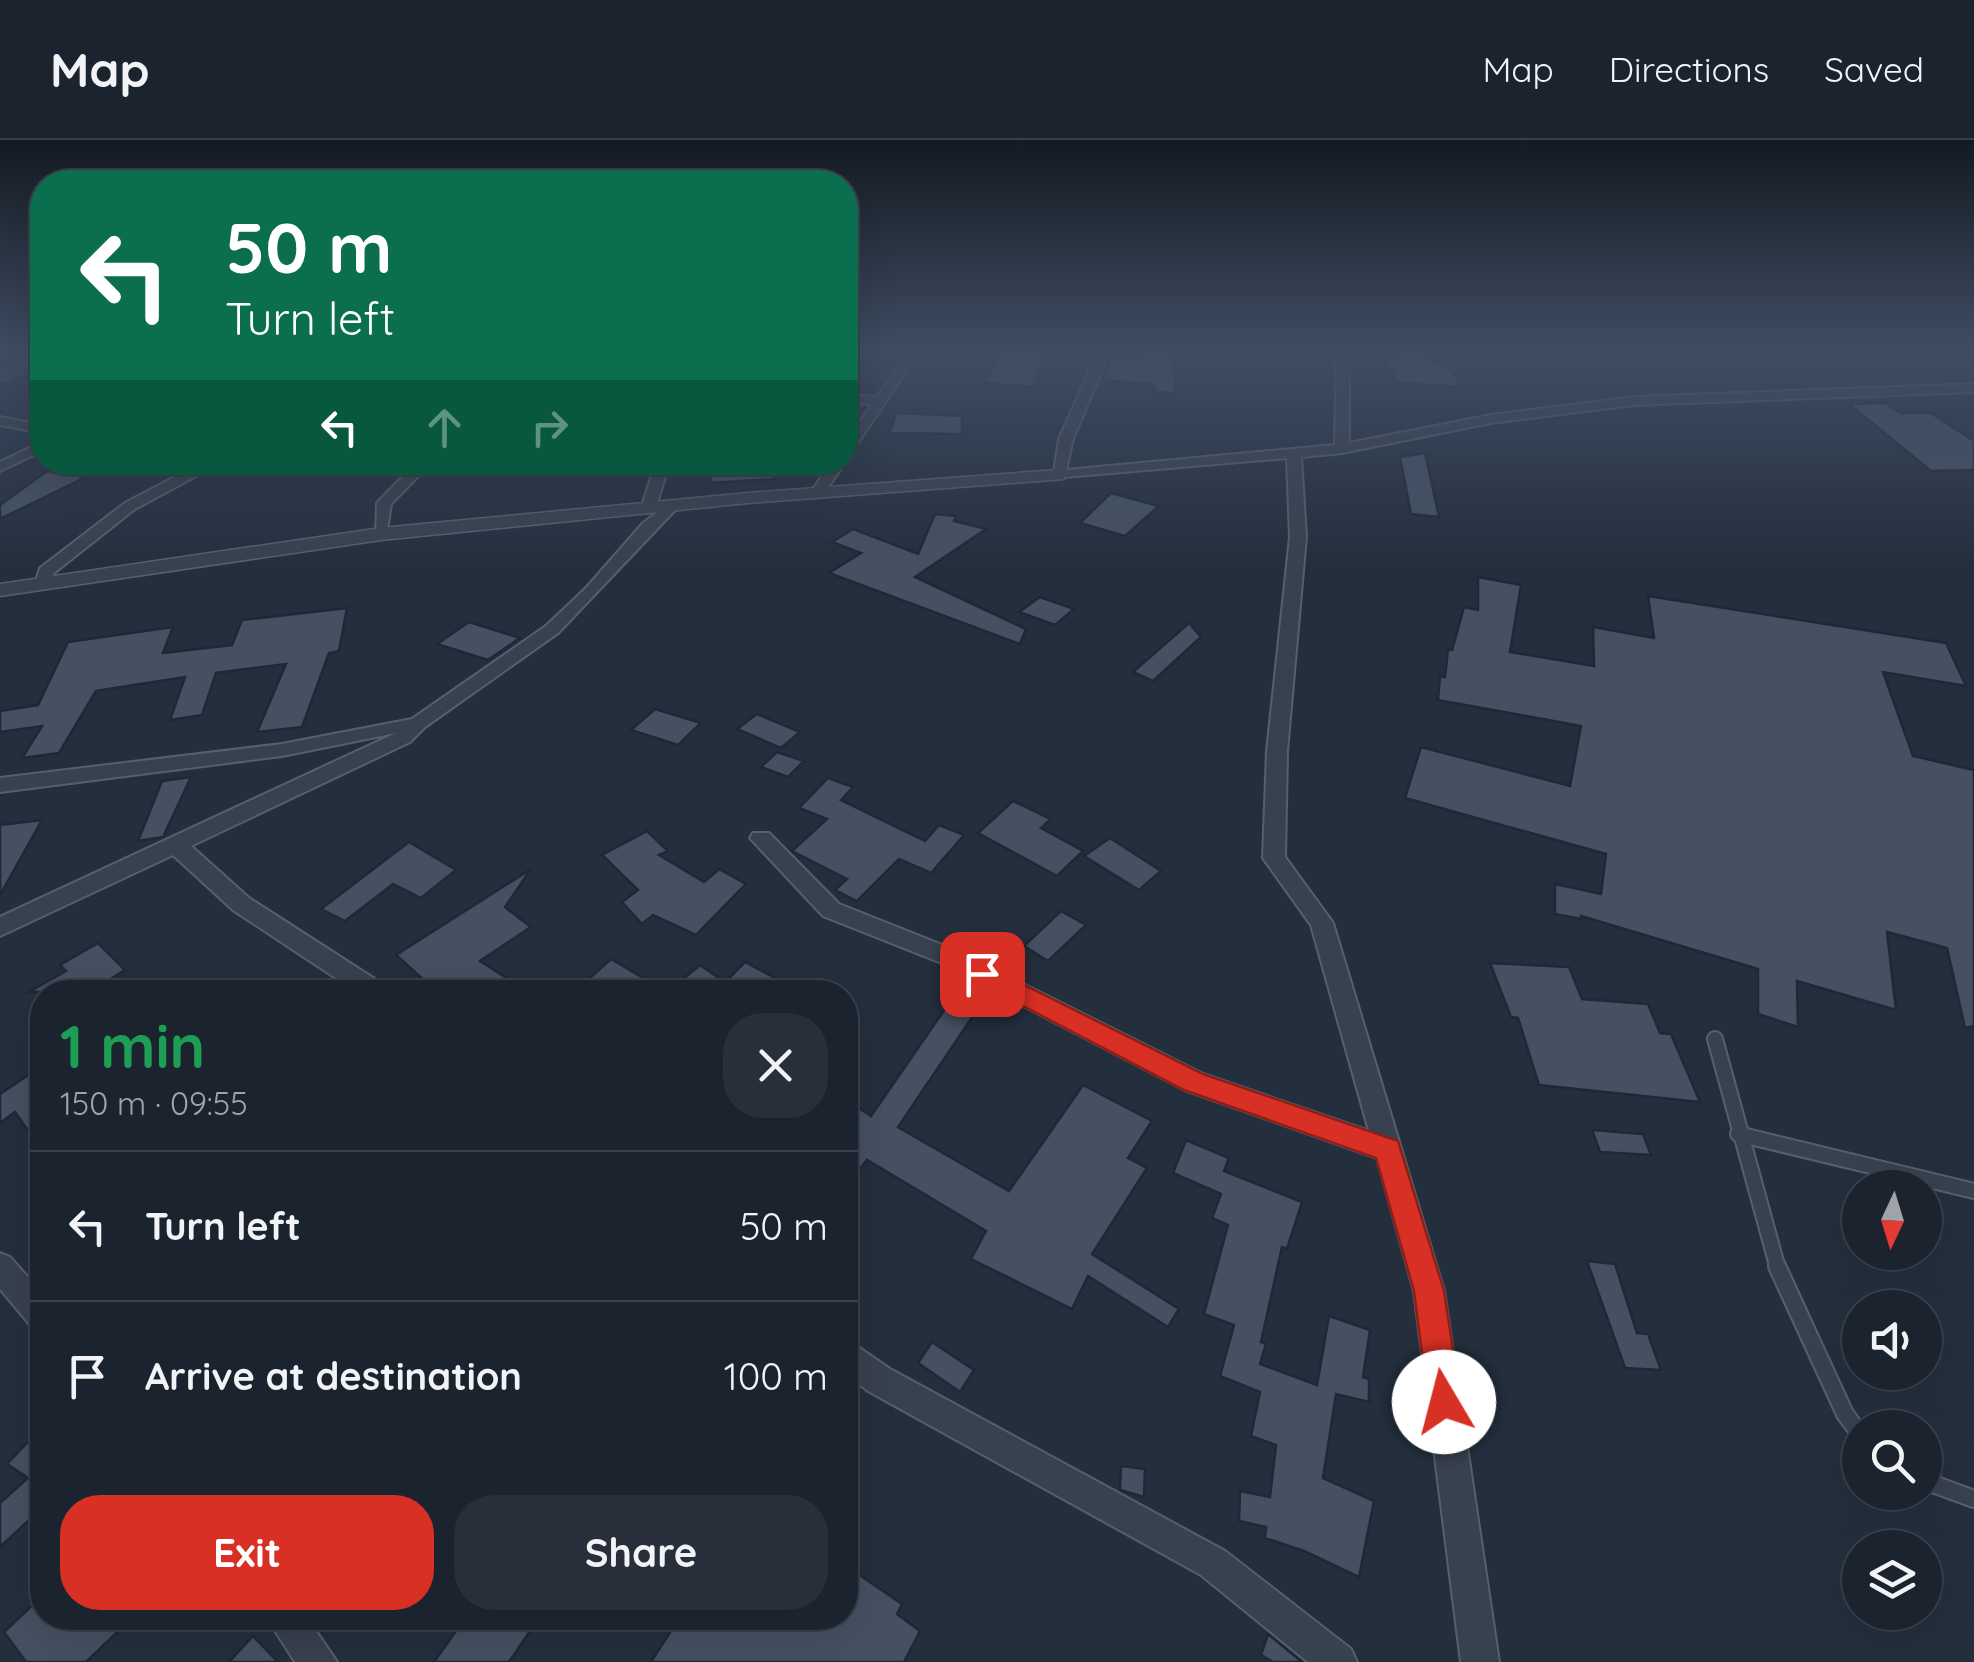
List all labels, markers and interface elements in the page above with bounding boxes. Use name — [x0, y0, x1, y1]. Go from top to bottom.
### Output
text: Map — [50, 39, 150, 99]
text: Map — [1482, 47, 1554, 91]
text: Directions — [1609, 47, 1769, 91]
text: Saved — [1824, 47, 1924, 91]
text: 50 m — [225, 203, 392, 291]
icon: left — [60, 210, 190, 340]
text: Turn left — [225, 290, 395, 346]
icon: left — [312, 400, 367, 455]
icon: ahead — [417, 400, 472, 455]
icon: right — [522, 400, 577, 455]
pin — [940, 932, 1025, 1017]
icon: arrive — [955, 947, 1010, 1002]
text: 1 min — [60, 1008, 205, 1083]
button: close — [723, 1013, 828, 1118]
text: 150 m · 09:55 — [60, 1083, 248, 1123]
north arrow — [1842, 1170, 1942, 1270]
map controls — [1842, 1170, 1942, 1630]
icon: left — [60, 1199, 115, 1254]
text: Turn left — [145, 1202, 301, 1250]
text: 50 m — [740, 1202, 828, 1250]
button: sound — [1842, 1290, 1942, 1390]
icon: arrive — [60, 1349, 115, 1404]
position arrow — [1392, 1350, 1496, 1454]
text: Arrive at destination — [145, 1352, 522, 1400]
text: 100 m — [724, 1352, 828, 1400]
button: search — [1842, 1410, 1942, 1510]
button: Exit — [60, 1495, 434, 1610]
button: Share — [454, 1495, 828, 1610]
button: layers — [1842, 1530, 1942, 1630]

